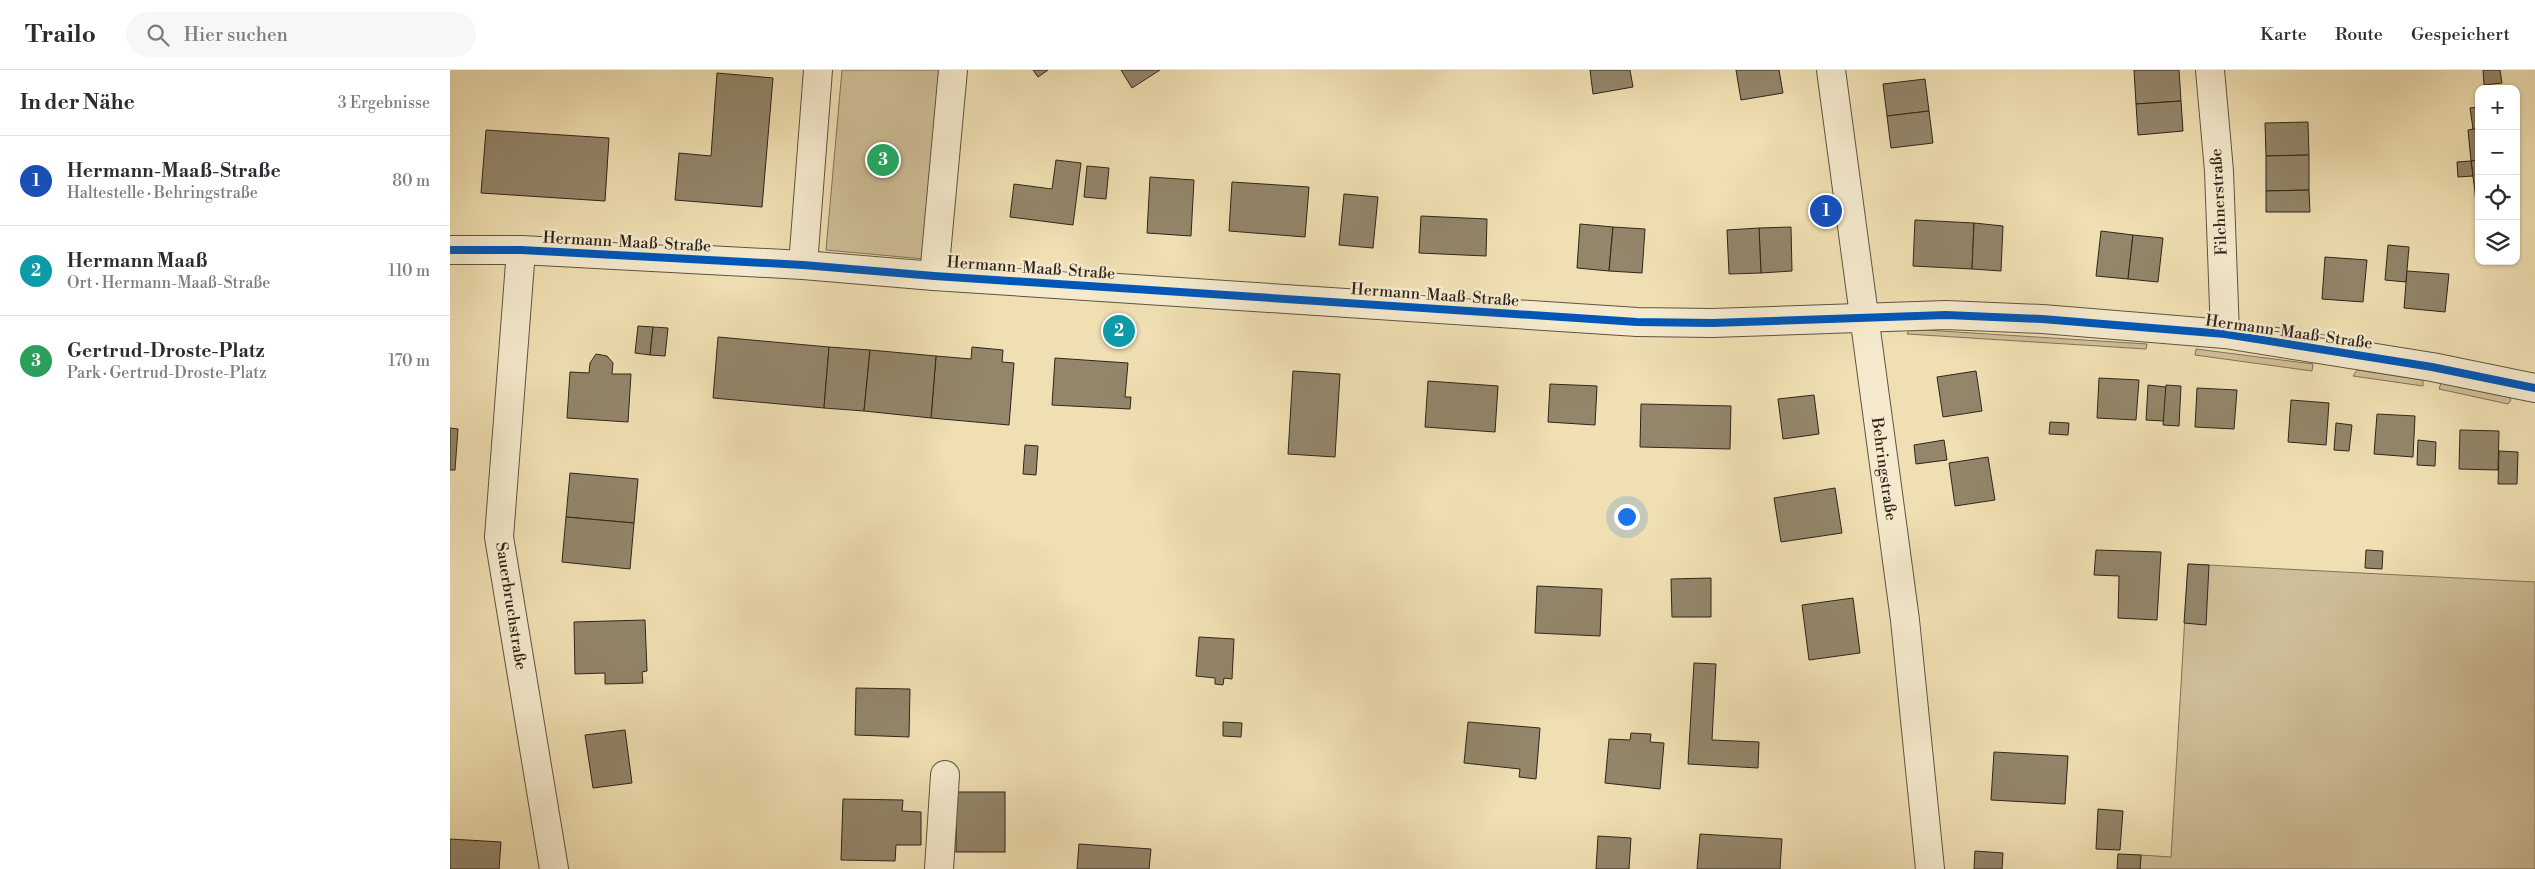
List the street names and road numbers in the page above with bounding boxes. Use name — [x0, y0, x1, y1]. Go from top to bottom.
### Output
street label: Filchnerstraße — [2206, 148, 2232, 256]
street label: Hermann-Maaß-Straße — [542, 228, 712, 256]
street label: Hermann-Maaß-Straße — [946, 252, 1116, 284]
street label: Hermann-Maaß-Straße — [1350, 279, 1520, 311]
street label: Hermann-Maaß-Straße — [2204, 310, 2374, 354]
street label: Behringstraße — [1867, 415, 1901, 522]
street label: Sauerbruchstraße — [491, 541, 531, 671]

